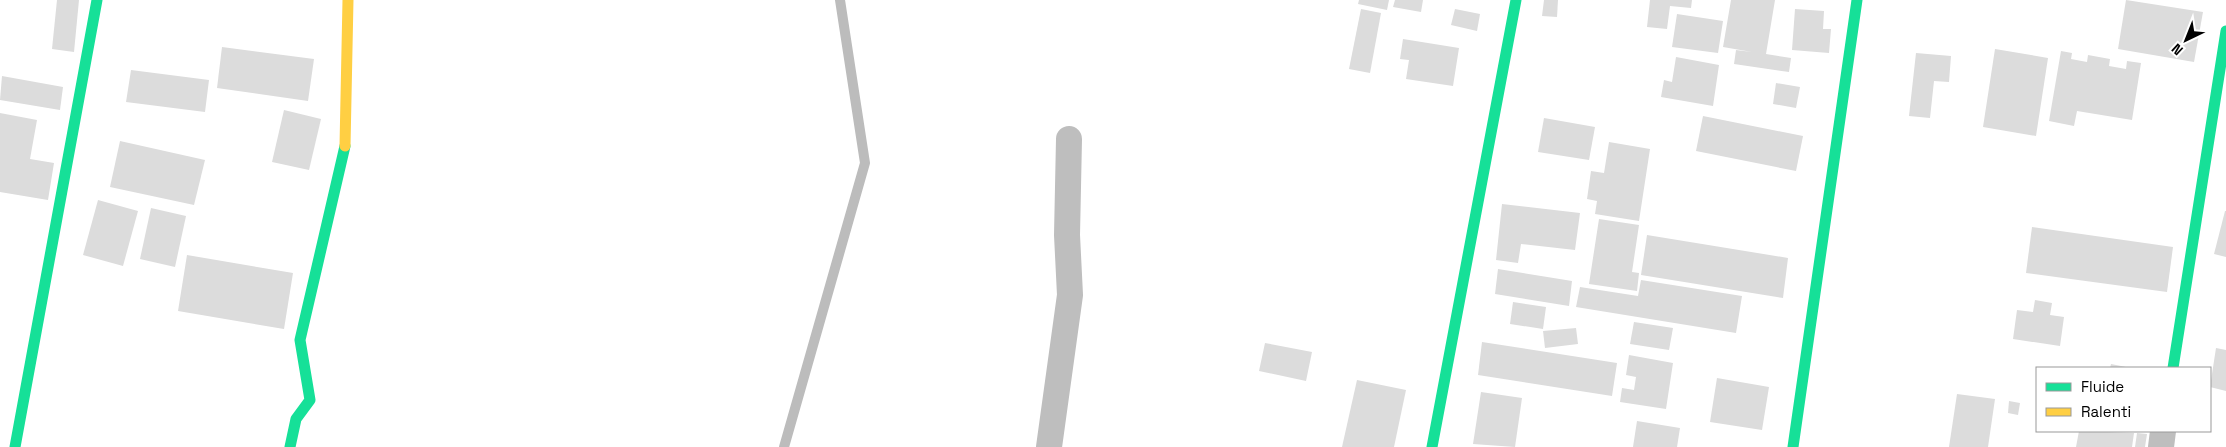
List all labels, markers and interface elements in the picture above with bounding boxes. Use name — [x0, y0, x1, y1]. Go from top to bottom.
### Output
north arrow — [2161, 15, 2211, 65]
text: N — [2168, 40, 2187, 59]
legend — [2036, 367, 2211, 432]
text: Fluide — [2081, 377, 2124, 396]
text: Ralenti — [2081, 402, 2131, 421]

